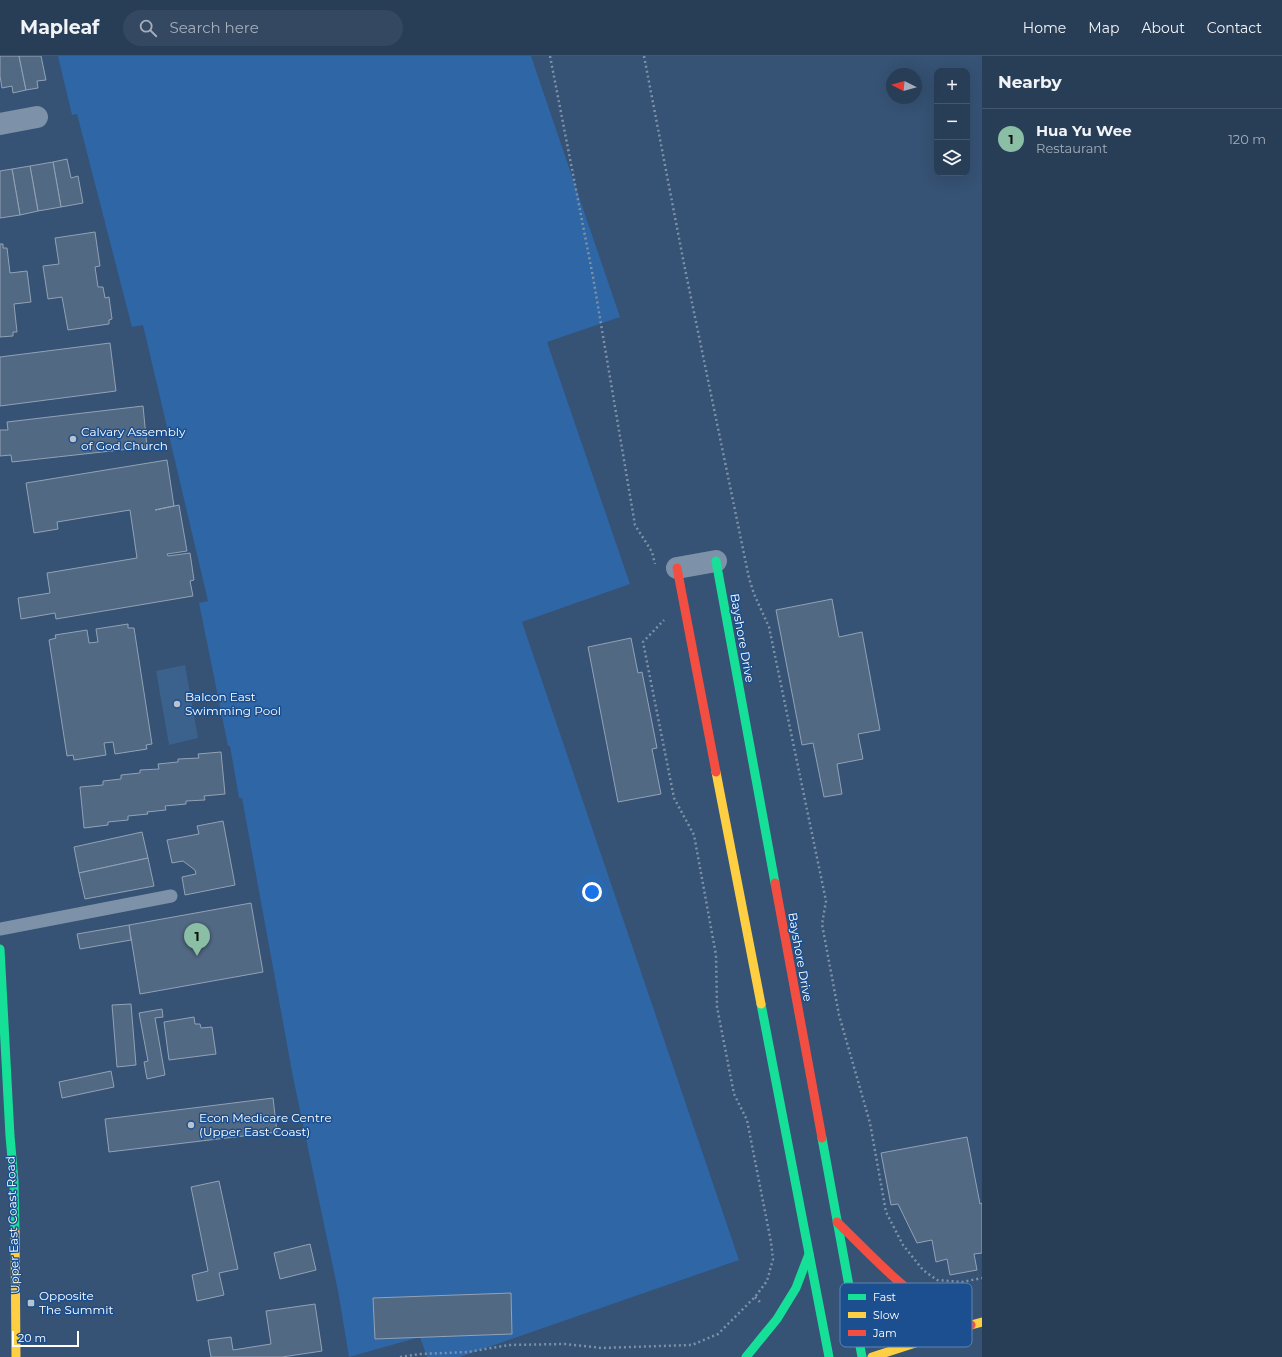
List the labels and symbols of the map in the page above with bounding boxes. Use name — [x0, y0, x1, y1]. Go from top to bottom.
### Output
north arrow — [886, 68, 922, 104]
place label: Calvary Assembly of God Church — [81, 424, 186, 453]
marker: Calvary Assembly of God Church — [68, 434, 78, 444]
street label: Bayshore Drive — [727, 592, 758, 684]
place label: Balcon East Swimming Pool — [185, 689, 281, 718]
marker: Balcon East Swimming Pool — [172, 699, 182, 709]
your location — [582, 882, 602, 902]
street label: Bayshore Drive — [785, 911, 816, 1003]
pin: 1 — [184, 923, 210, 956]
place label: Econ Medicare Centre (Upper East Coast) — [199, 1110, 332, 1139]
marker: Econ Medicare Centre (Upper East Coast) — [186, 1120, 196, 1130]
street label: Upper East Coast Road — [3, 1156, 22, 1294]
legend — [840, 1283, 972, 1347]
place label: Opposite The Summit — [39, 1288, 113, 1317]
text: Fast — [873, 1290, 897, 1304]
marker: Opposite The Summit — [26, 1298, 36, 1308]
text: Slow — [873, 1308, 899, 1322]
text: Jam — [872, 1326, 897, 1340]
scale bar — [12, 1329, 79, 1348]

